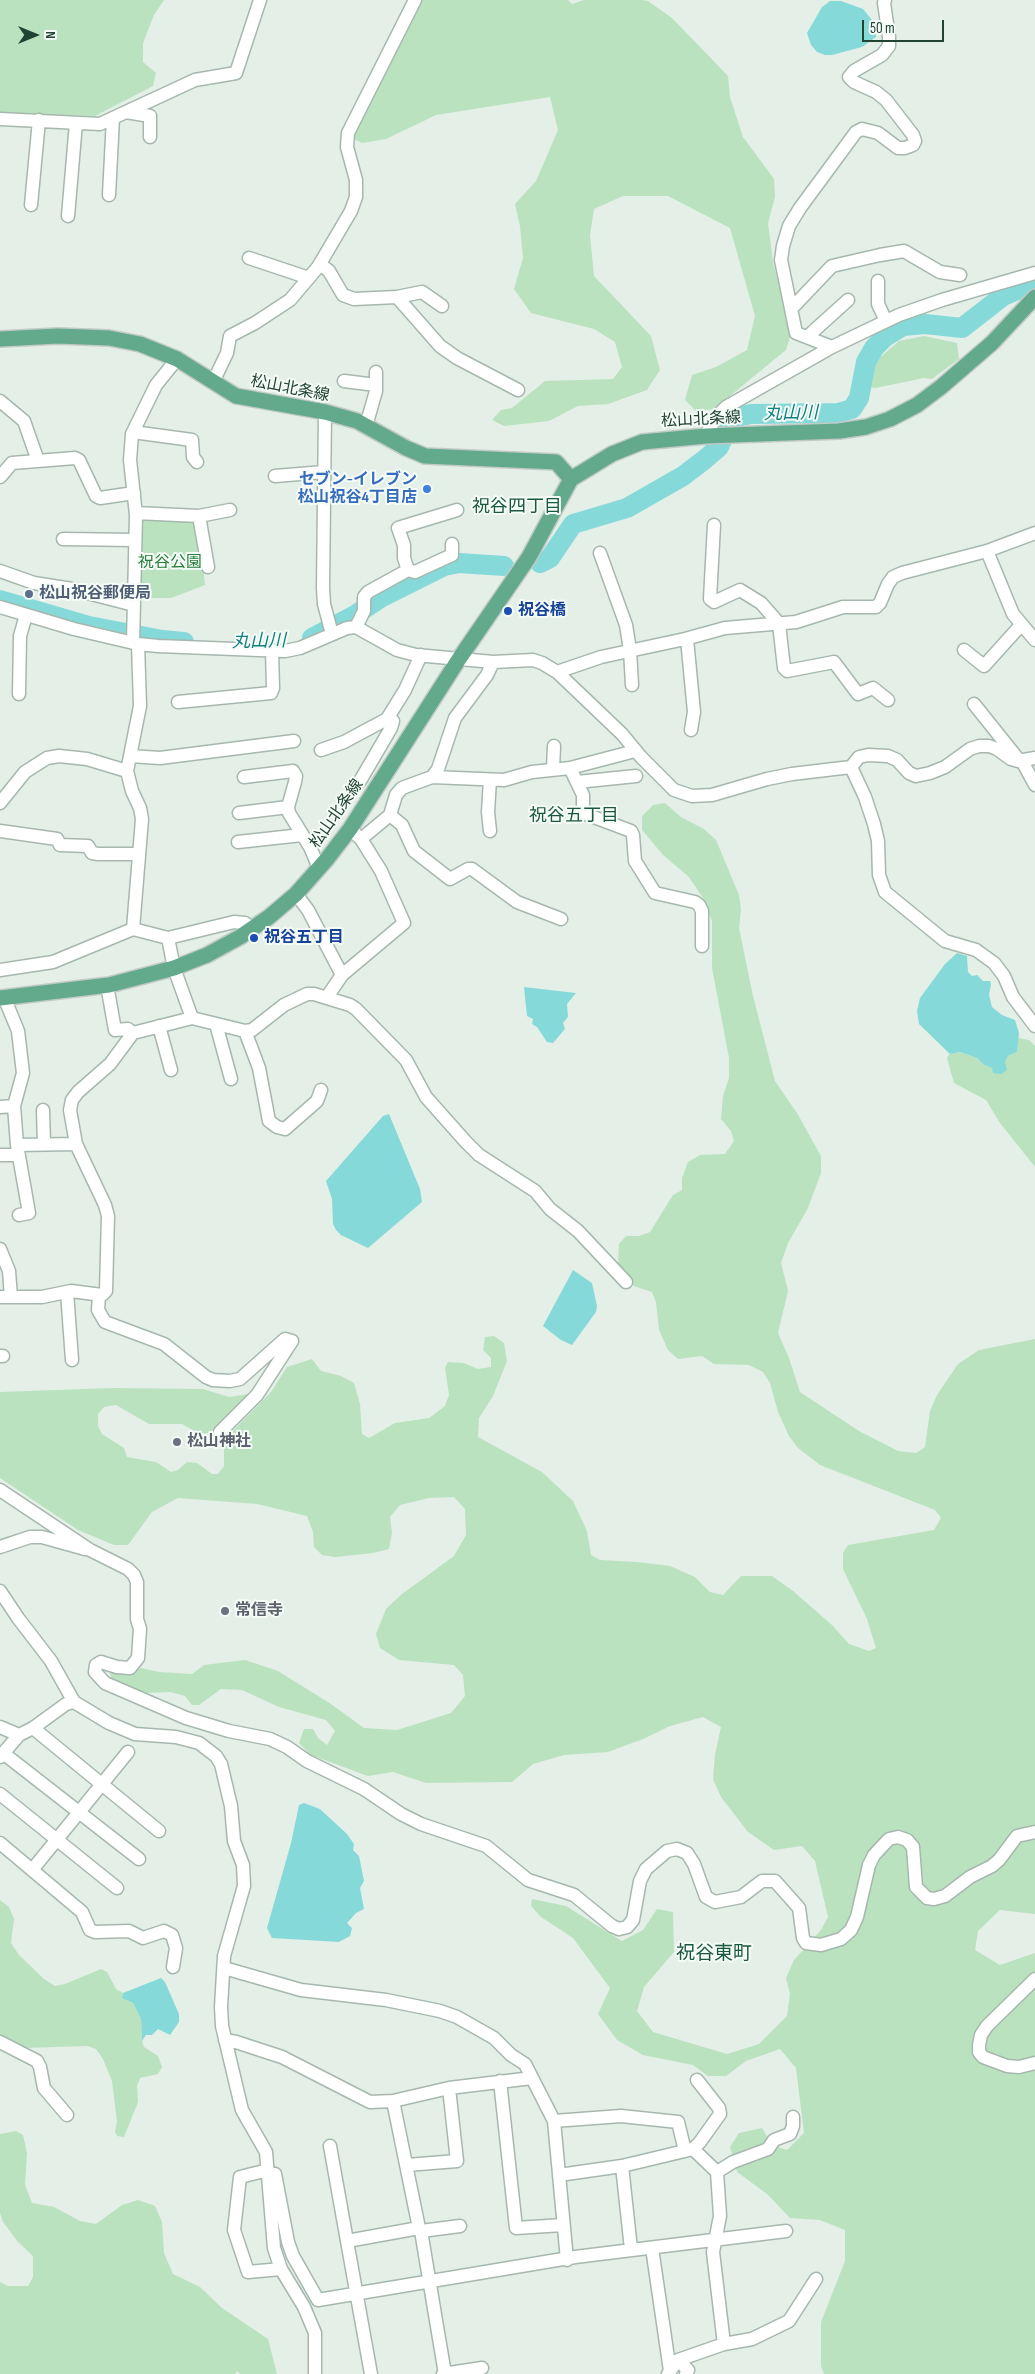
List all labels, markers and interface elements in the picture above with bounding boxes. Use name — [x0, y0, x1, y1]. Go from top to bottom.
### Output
north arrow — [10, 10, 60, 60]
scale bar — [865, 10, 948, 42]
text: 50 m — [870, 19, 895, 38]
text: N — [42, 31, 59, 39]
street label: 松山北条線 — [249, 372, 331, 406]
water label: 丸山川 — [764, 403, 818, 425]
street label: 松山北条線 — [661, 408, 741, 432]
place label: セブン-イレブン 松山祝谷4丁目店 — [298, 470, 417, 508]
marker: セブン-イレブン 松山祝谷4丁目店 — [421, 483, 433, 495]
district label: 祝谷四丁目 — [472, 496, 562, 518]
park label: 祝谷公園 — [138, 553, 202, 573]
place label: 松山祝谷郵便局 — [39, 584, 151, 604]
marker: 松山祝谷郵便局 — [23, 588, 35, 600]
place label: 祝谷橋 — [518, 601, 566, 621]
marker: 祝谷橋 — [502, 605, 514, 617]
water label: 丸山川 — [232, 631, 286, 653]
street label: 松山北条線 — [306, 776, 368, 852]
district label: 祝谷五丁目 — [529, 805, 619, 827]
place label: 祝谷五丁目 — [264, 928, 344, 948]
marker: 祝谷五丁目 — [248, 932, 260, 944]
place label: 松山神社 — [187, 1432, 251, 1452]
marker: 松山神社 — [171, 1436, 183, 1448]
place label: 常信寺 — [235, 1601, 283, 1621]
marker: 常信寺 — [219, 1605, 231, 1617]
district label: 祝谷東町 — [676, 1943, 752, 1965]

